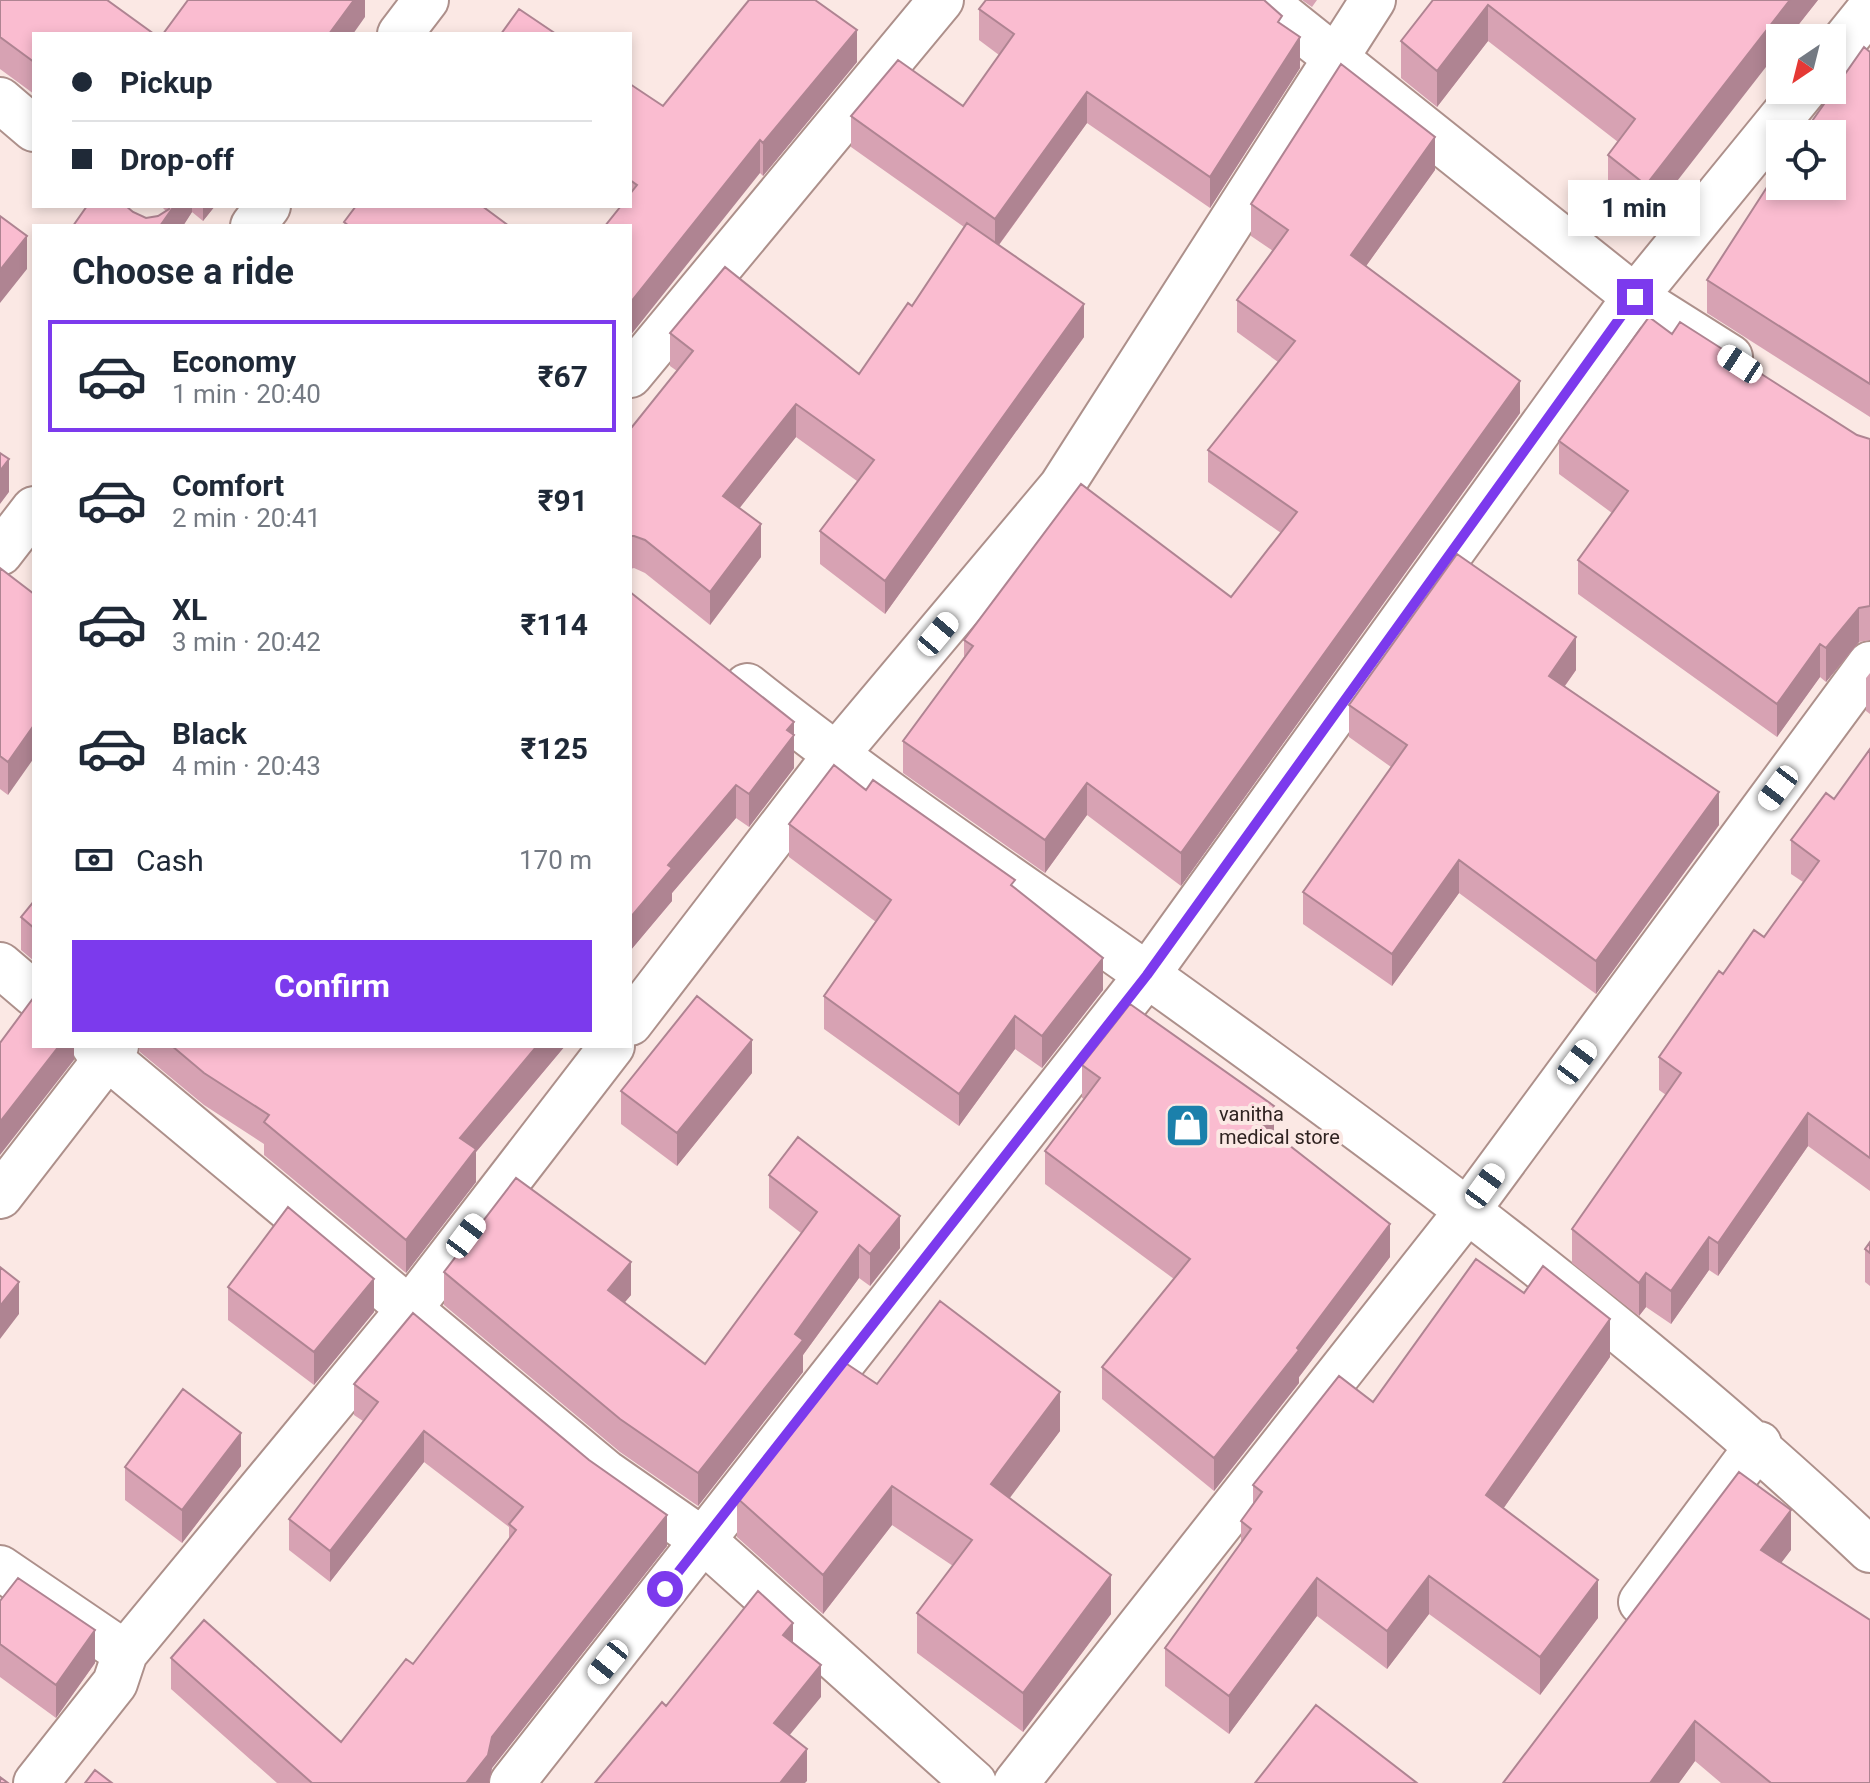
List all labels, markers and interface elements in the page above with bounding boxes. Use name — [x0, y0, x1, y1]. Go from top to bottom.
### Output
north arrow — [1766, 24, 1846, 104]
map controls — [1766, 24, 1846, 200]
text: Pickup — [120, 65, 213, 100]
button: locate — [1766, 120, 1846, 200]
text: Drop-off — [120, 142, 234, 177]
callout: 1 min — [1569, 181, 1701, 237]
text: 1 min — [1601, 193, 1667, 223]
text: Choose a ride — [72, 251, 294, 293]
route end — [1617, 279, 1653, 315]
icon: car — [76, 340, 148, 412]
car — [1713, 341, 1767, 387]
text: Economy — [172, 344, 296, 379]
text: ₹67 — [538, 359, 588, 394]
text: 1 min · 20:40 — [172, 379, 321, 409]
icon: car — [76, 464, 148, 536]
text: Comfort — [172, 468, 284, 503]
text: ₹91 — [538, 483, 588, 518]
text: 2 min · 20:41 — [172, 503, 321, 533]
icon: car — [76, 588, 148, 660]
text: XL — [172, 592, 207, 627]
text: ₹114 — [521, 607, 588, 642]
car — [913, 608, 963, 660]
text: 3 min · 20:42 — [172, 627, 321, 657]
icon: car — [76, 712, 148, 784]
text: Black — [172, 716, 247, 751]
text: ₹125 — [521, 731, 588, 766]
text: 4 min · 20:43 — [172, 751, 321, 781]
car — [1754, 762, 1802, 814]
icon: cash — [72, 838, 116, 882]
text: Cash — [136, 843, 204, 878]
text: 170 m — [519, 845, 592, 875]
button: Confirm — [72, 940, 592, 1032]
car — [1553, 1036, 1601, 1088]
shop icon: vanitha medical store — [1164, 1102, 1212, 1150]
place label: vanitha medical store — [1219, 1102, 1340, 1149]
car — [1461, 1160, 1509, 1212]
car — [442, 1210, 490, 1262]
route start — [647, 1571, 683, 1607]
car — [584, 1636, 632, 1688]

